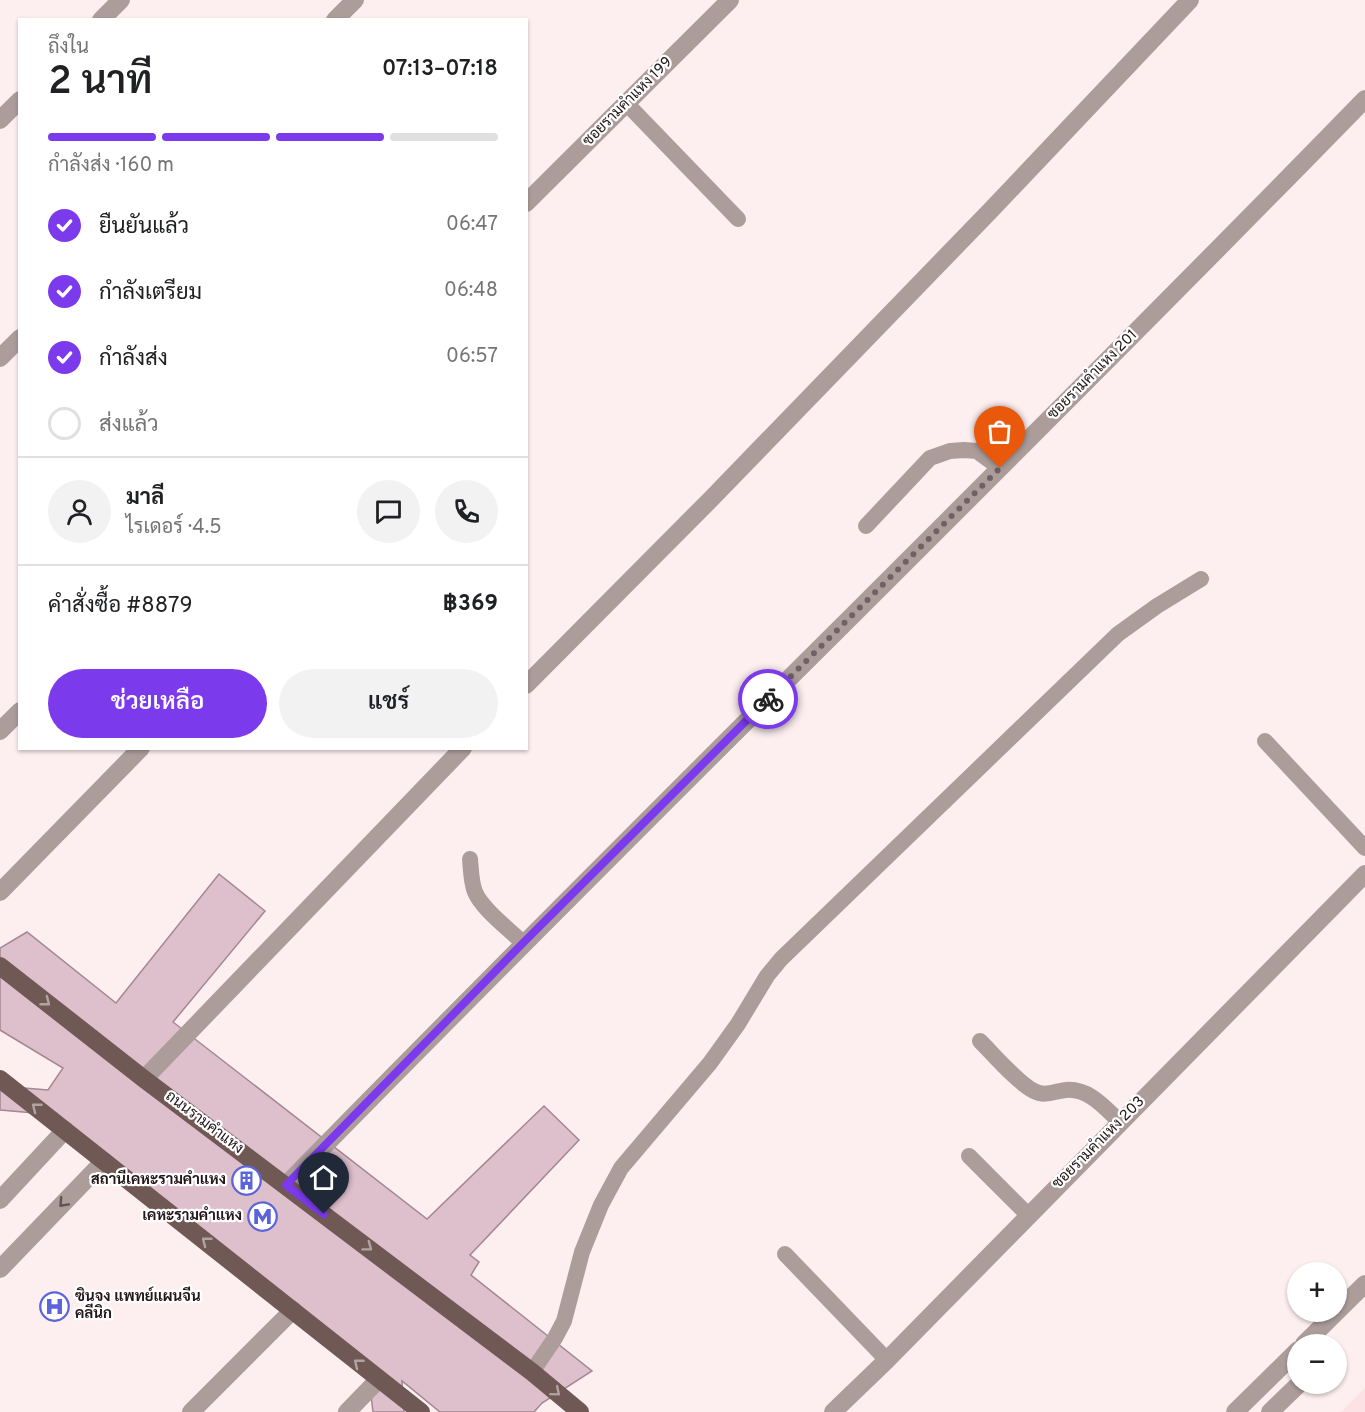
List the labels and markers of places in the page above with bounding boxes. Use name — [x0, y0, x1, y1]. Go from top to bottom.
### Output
pin — [974, 406, 1025, 468]
pin — [298, 1152, 349, 1214]
building icon: สถานีเคหะรามคำแหง — [231, 1164, 263, 1196]
place label: สถานีเคหะรามคำแหง — [91, 1169, 226, 1190]
metro station icon: เคหะรามคำแหง — [247, 1200, 279, 1232]
place label: เคหะรามคำแหง — [142, 1206, 242, 1226]
place label: ซินจง แพทย์แผนจีน คลีนิก — [75, 1286, 201, 1324]
hospital icon: ซินจง แพทย์แผนจีน คลีนิก — [38, 1290, 70, 1322]

